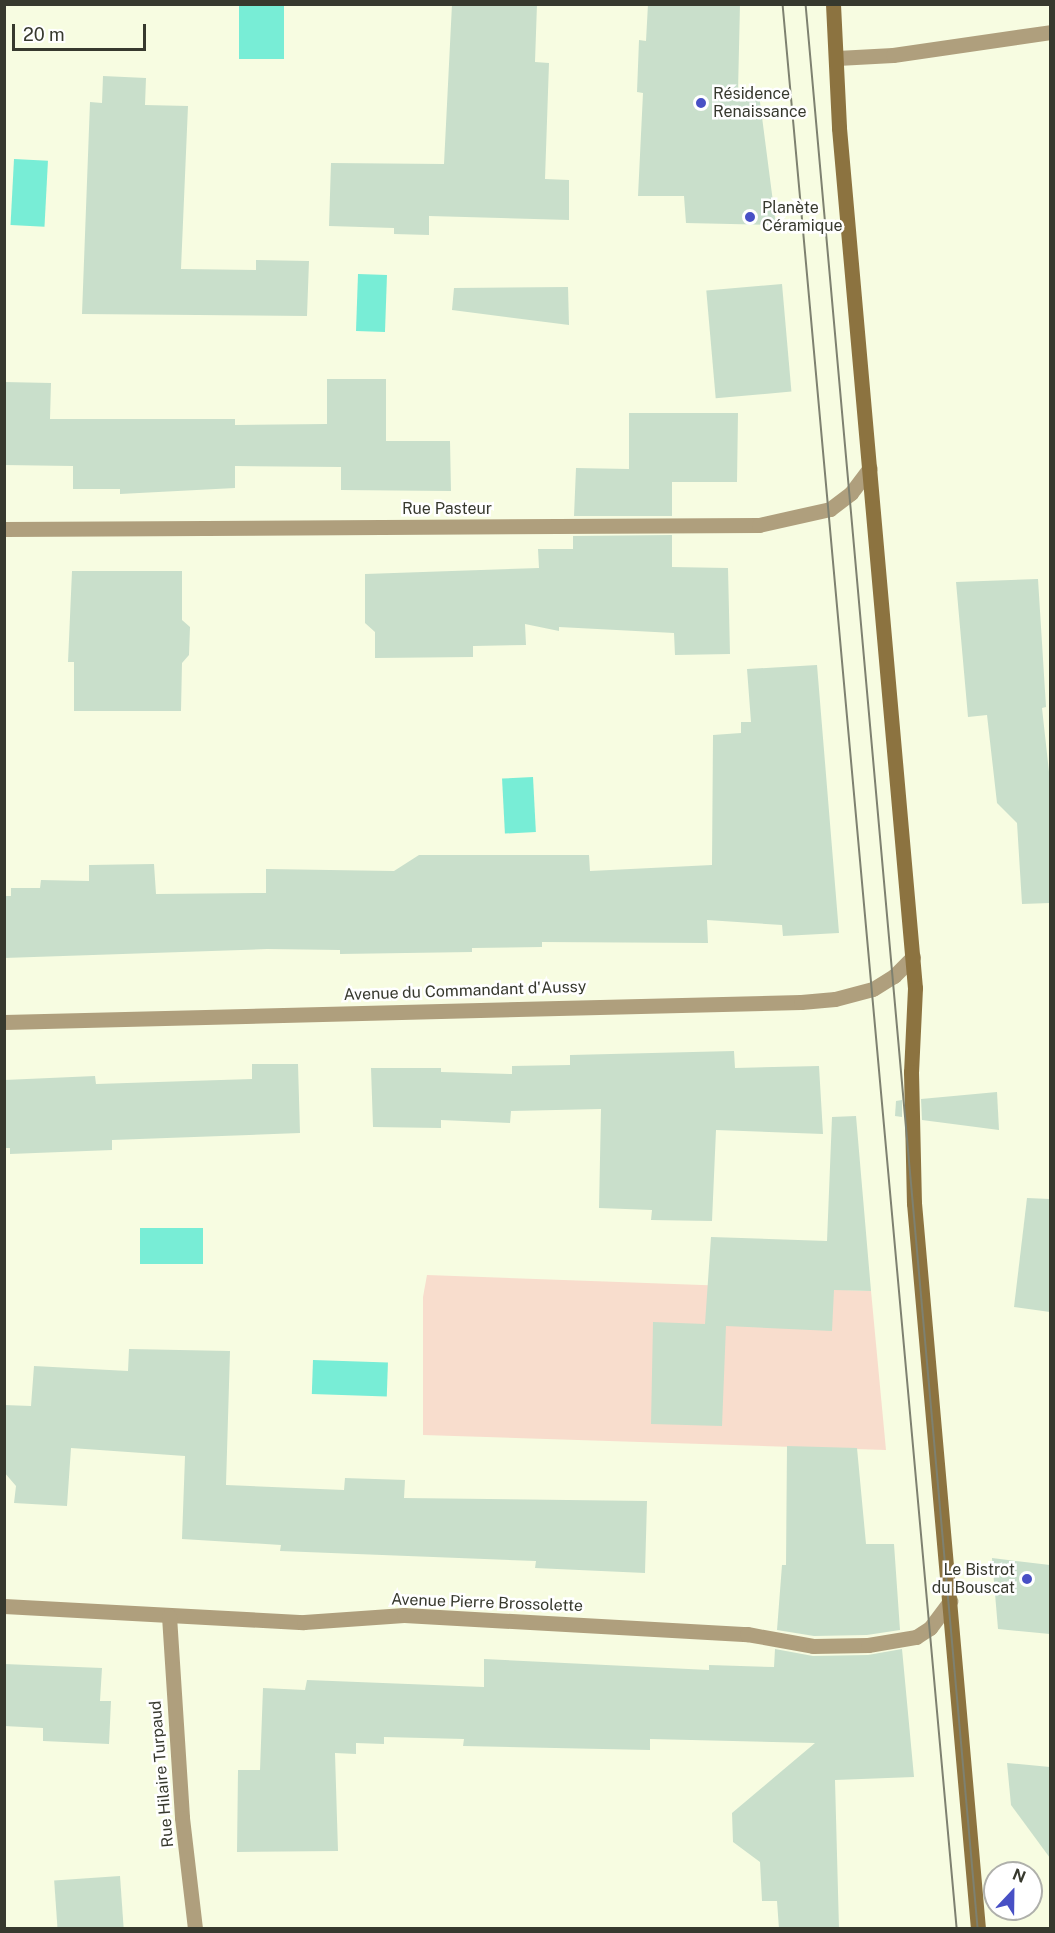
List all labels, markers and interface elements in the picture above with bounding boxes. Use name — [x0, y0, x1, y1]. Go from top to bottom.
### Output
scale bar — [15, 12, 148, 50]
text: 20 m — [23, 24, 65, 45]
place label: Résidence Renaissance — [713, 84, 807, 122]
marker: Résidence Renaissance — [694, 96, 708, 110]
place label: Planète Céramique — [762, 198, 843, 236]
marker: Planète Céramique — [743, 210, 757, 224]
street label: Rue Pasteur — [402, 499, 492, 519]
street label: Avenue du Commandant d'Aussy — [343, 977, 587, 1005]
place label: Le Bistrot du Bouscat — [932, 1560, 1015, 1598]
marker: Le Bistrot du Bouscat — [1020, 1572, 1034, 1586]
street label: Avenue Pierre Brossolette — [391, 1590, 583, 1616]
street label: Rue Hilaire Turpaud — [146, 1700, 178, 1848]
north arrow — [983, 1861, 1043, 1921]
text: N — [1010, 1865, 1029, 1887]

